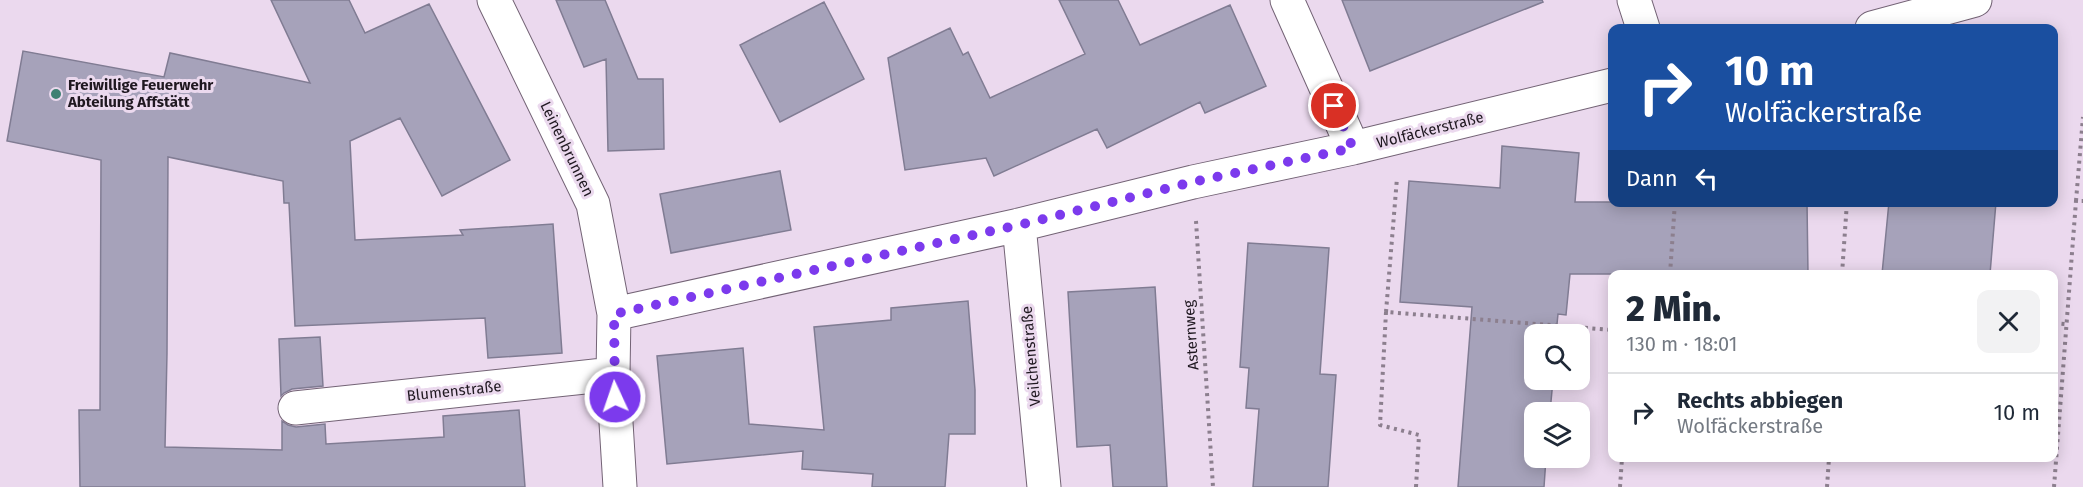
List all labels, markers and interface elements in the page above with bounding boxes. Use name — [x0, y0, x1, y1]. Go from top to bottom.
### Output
text: 10 m — [1725, 46, 1815, 96]
icon: right — [1626, 48, 1704, 126]
place label: Freiwillige Feuerwehr Abteilung Affstätt — [67, 76, 214, 111]
pin — [1308, 80, 1359, 131]
marker: Freiwillige Feuerwehr Abteilung Affstätt — [49, 87, 63, 101]
icon: arrive — [1317, 89, 1350, 122]
text: Wolfäckerstraße — [1725, 97, 1922, 129]
street label: Leinenbrunnen — [536, 99, 598, 199]
street label: Wolfäckerstraße — [1375, 108, 1485, 152]
icon: left — [1690, 162, 1723, 195]
text: Dann — [1626, 165, 1678, 192]
text: 2 Min. — [1626, 287, 1721, 331]
button: close — [1977, 290, 2040, 353]
street label: Asternweg — [1180, 299, 1202, 371]
street label: Veilchenstraße — [1018, 305, 1044, 407]
map controls — [1524, 324, 1590, 468]
button: search — [1524, 324, 1590, 390]
text: 130 m · 18:01 — [1626, 332, 1737, 356]
position arrow — [583, 365, 647, 429]
street label: Blumenstraße — [406, 377, 502, 405]
text: Rechts abbiegen — [1677, 387, 1843, 414]
icon: right — [1626, 396, 1659, 429]
text: 10 m — [1994, 399, 2040, 426]
button: layers — [1524, 402, 1590, 468]
text: Wolfäckerstraße — [1677, 414, 1823, 438]

